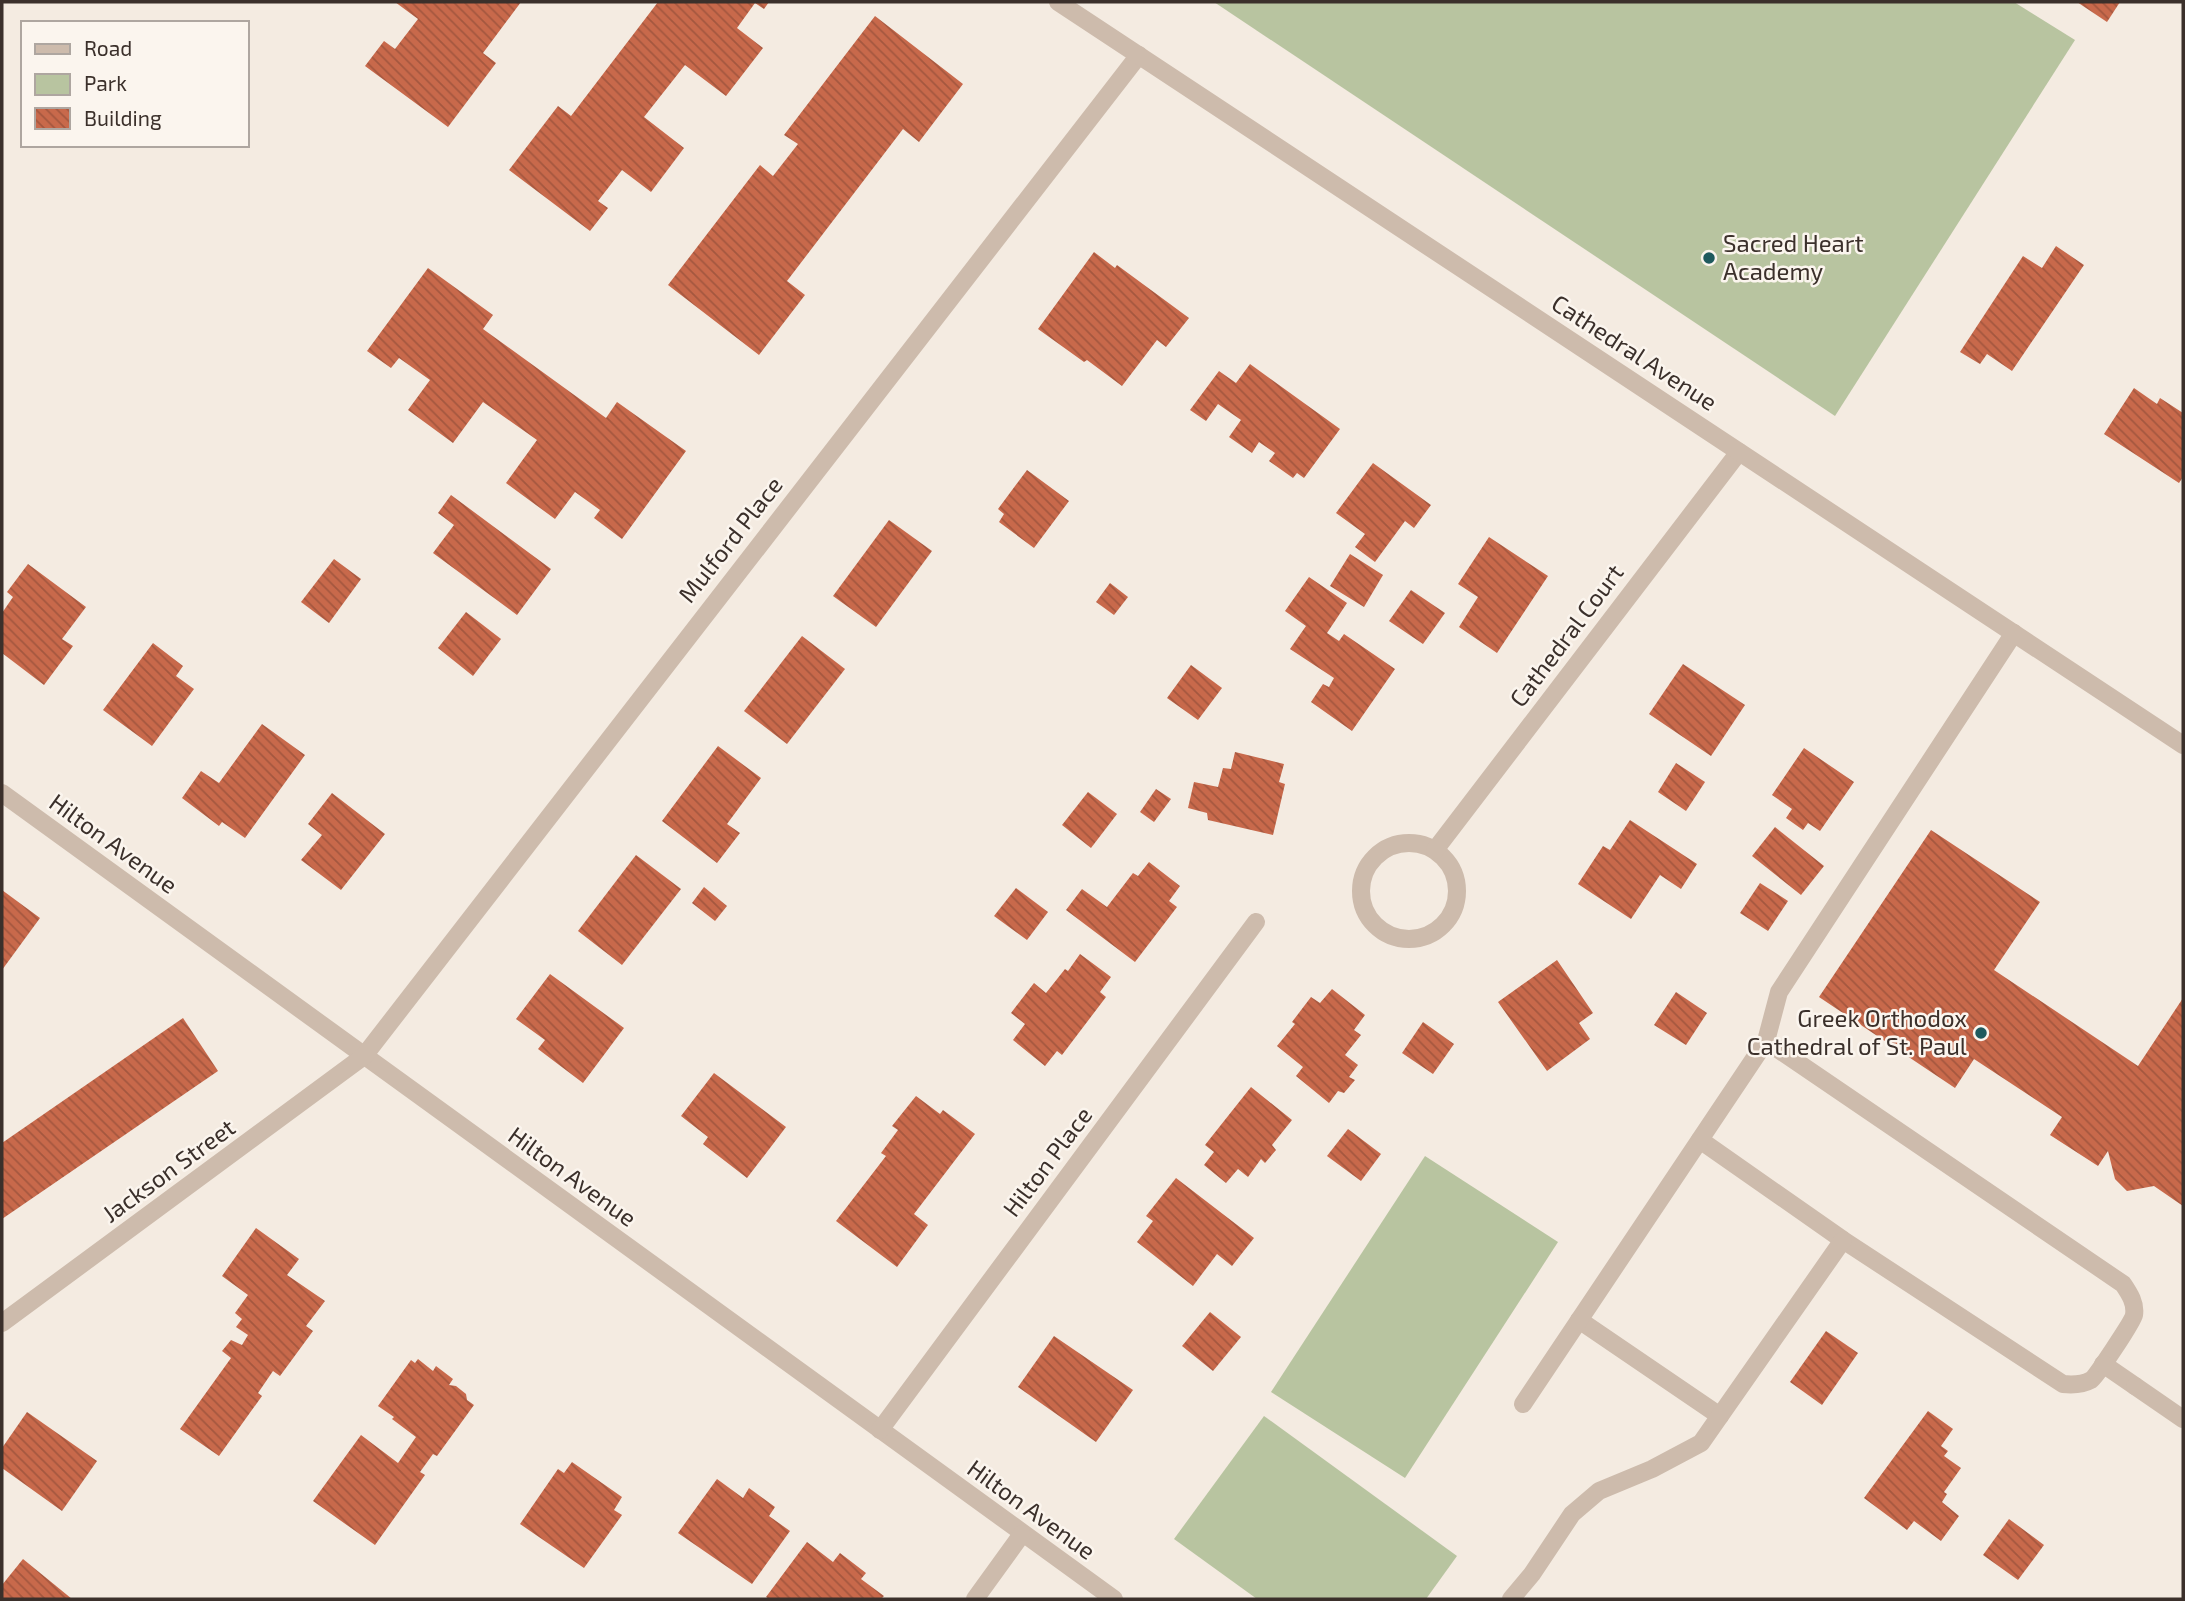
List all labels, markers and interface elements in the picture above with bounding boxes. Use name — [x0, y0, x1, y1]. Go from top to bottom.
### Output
legend — [21, 21, 248, 147]
text: Road — [84, 35, 132, 60]
text: Park — [84, 70, 127, 95]
text: Building — [84, 105, 162, 130]
place label: Sacred Heart Academy — [1723, 228, 1864, 285]
marker: Sacred Heart Academy — [1701, 250, 1717, 266]
street label: Cathedral Avenue — [1547, 288, 1723, 416]
street label: Mulford Place — [672, 470, 788, 608]
street label: Cathedral Court — [1503, 558, 1629, 712]
street label: Hilton Avenue — [44, 787, 183, 899]
place label: Greek Orthodox Cathedral of St. Paul — [1747, 1003, 1967, 1060]
marker: Greek Orthodox Cathedral of St. Paul — [1973, 1025, 1989, 1041]
street label: Hilton Place — [996, 1100, 1097, 1222]
street label: Jackson Street — [96, 1112, 240, 1228]
street label: Hilton Avenue — [503, 1120, 642, 1232]
street label: Hilton Avenue — [962, 1453, 1101, 1565]

